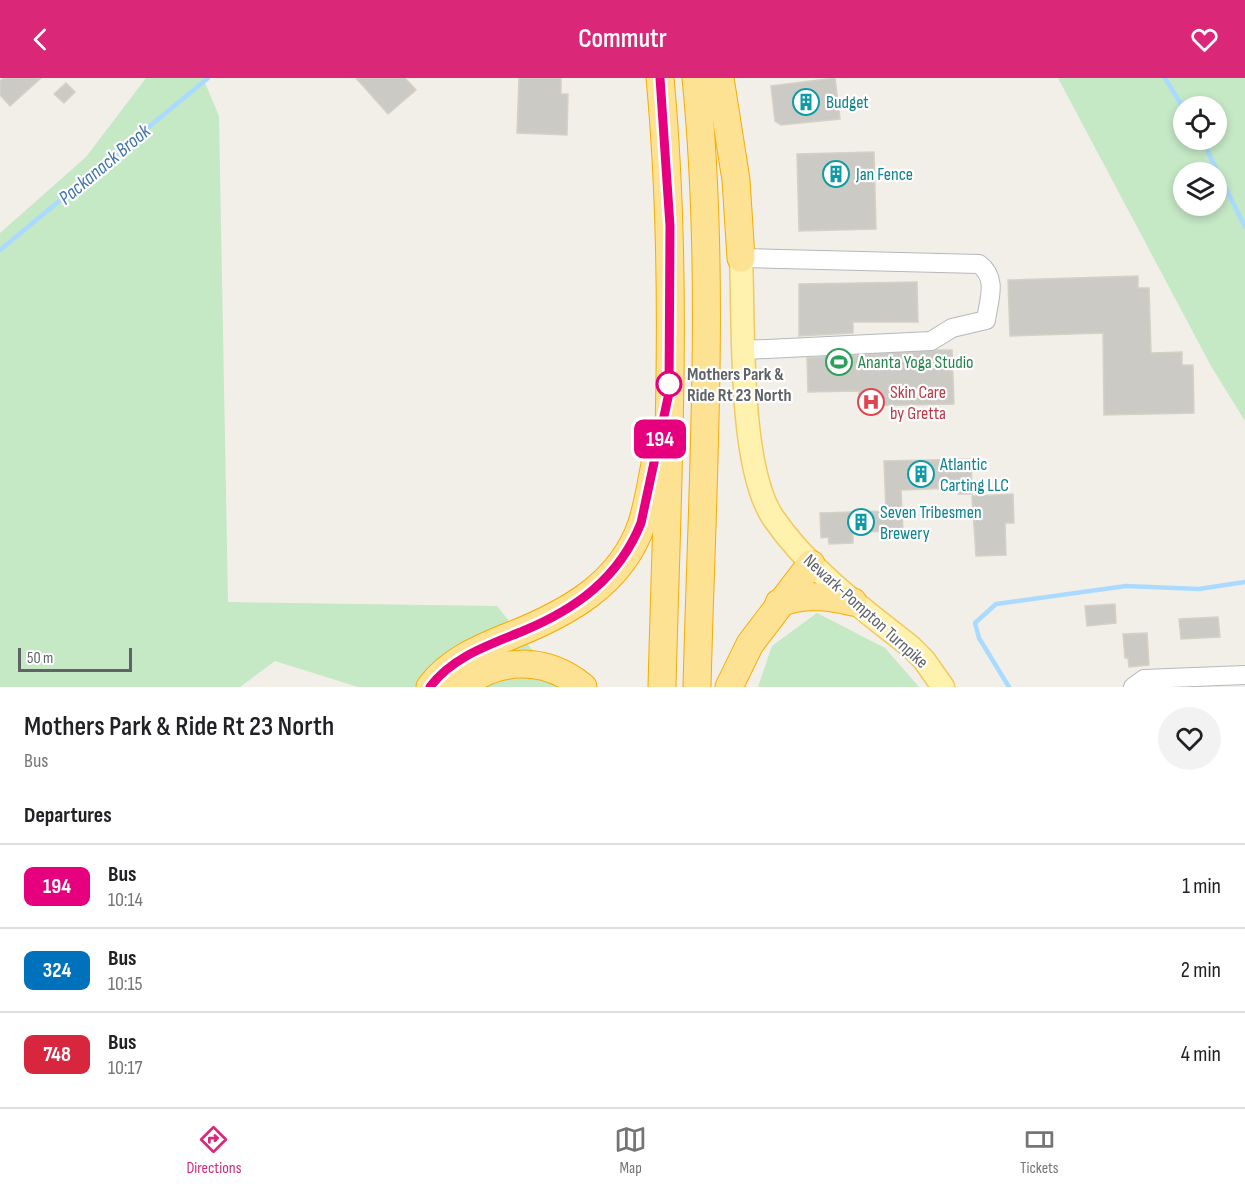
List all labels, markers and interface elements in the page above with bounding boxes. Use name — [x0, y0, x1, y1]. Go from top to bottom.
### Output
icon: back — [24, 23, 57, 56]
text: Commutr — [578, 23, 667, 55]
icon: heart — [1188, 23, 1221, 56]
building icon: Budget — [791, 87, 821, 117]
place label: Budget — [826, 92, 869, 113]
map controls — [1173, 96, 1227, 216]
button: locate — [1173, 96, 1227, 150]
water label: Packanack Brook — [54, 119, 156, 210]
building icon: Jan Fence — [821, 159, 851, 189]
button: layers — [1173, 162, 1227, 216]
place label: Jan Fence — [855, 164, 913, 185]
sports icon: Ananta Yoga Studio — [824, 347, 854, 377]
place label: Ananta Yoga Studio — [857, 352, 974, 373]
place label: Mothers Park & Ride Rt 23 North — [687, 364, 791, 406]
marker: Mothers Park & Ride Rt 23 North — [656, 371, 682, 397]
place label: Skin Care by Gretta — [890, 382, 946, 424]
hospital icon: Skin Care by Gretta — [856, 387, 886, 417]
line badge: 194 — [626, 420, 694, 458]
text: 194 — [646, 427, 674, 452]
place label: Atlantic Carting LLC — [939, 454, 1009, 496]
building icon: Atlantic Carting LLC — [906, 459, 936, 489]
place label: Seven Tribesmen Brewery — [880, 502, 982, 544]
building icon: Seven Tribesmen Brewery — [846, 507, 876, 537]
street label: Newark-Pompton Turnpike — [799, 550, 932, 673]
scale bar — [18, 645, 132, 672]
text: 50 m — [27, 649, 53, 668]
button: heart — [1158, 707, 1221, 770]
text: Mothers Park & Ride Rt 23 North — [24, 710, 334, 743]
text: Bus — [24, 749, 48, 773]
text: Departures — [24, 802, 112, 829]
text: Bus — [108, 861, 137, 888]
text: 1 min — [1182, 873, 1221, 900]
text: 194 — [43, 874, 71, 899]
text: 10:14 — [108, 888, 143, 912]
text: Bus — [108, 945, 137, 972]
text: 2 min — [1181, 957, 1221, 984]
text: 324 — [43, 958, 71, 983]
text: 10:15 — [108, 972, 142, 996]
text: Bus — [108, 1029, 137, 1056]
text: 4 min — [1181, 1041, 1221, 1068]
text: 748 — [43, 1042, 71, 1067]
text: 10:17 — [108, 1056, 142, 1080]
tab: Directions — [186, 1123, 241, 1178]
tab: Map — [614, 1123, 647, 1178]
tab: Tickets — [1020, 1123, 1059, 1178]

